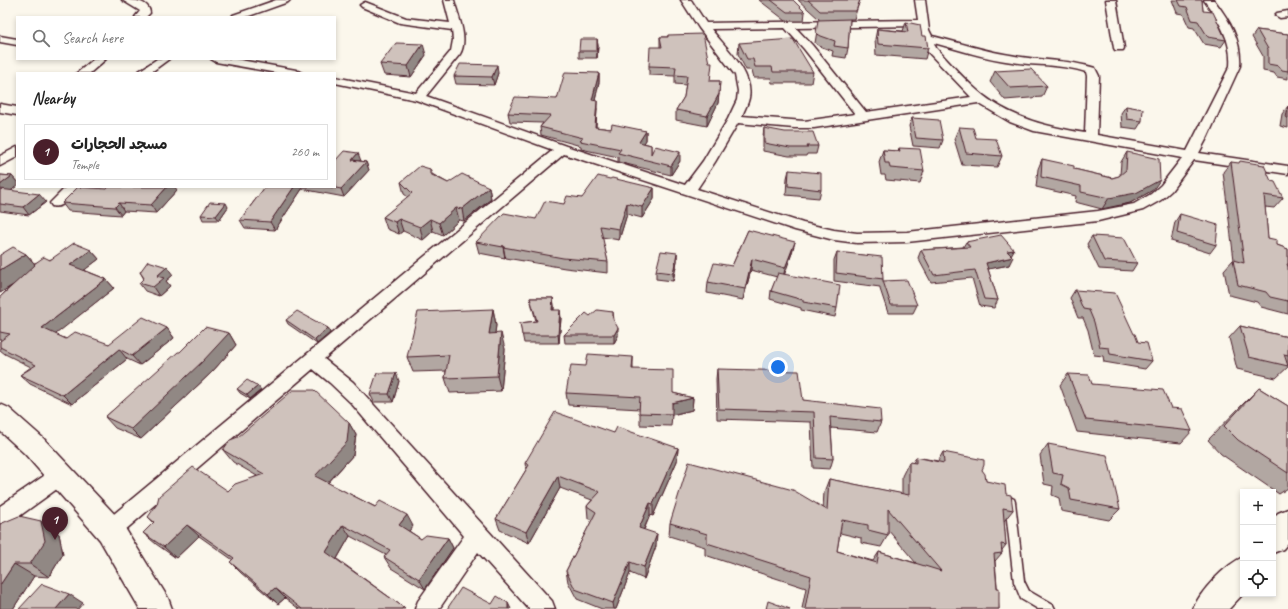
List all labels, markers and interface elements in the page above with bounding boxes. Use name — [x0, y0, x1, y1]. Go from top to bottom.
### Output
search box — [16, 16, 336, 60]
icon: search — [30, 27, 52, 49]
text: Search here — [62, 29, 123, 48]
text: Nearby — [32, 88, 75, 109]
text: مسجد الحجارات — [71, 135, 168, 154]
text: 1 — [43, 144, 49, 160]
text: 260 m — [291, 144, 319, 160]
text: Temple — [71, 157, 99, 173]
your location — [768, 357, 788, 377]
map controls — [1240, 489, 1276, 597]
button: + — [1240, 489, 1276, 525]
pin: 1 — [42, 507, 68, 540]
button: − — [1240, 525, 1276, 561]
button: locate — [1240, 561, 1276, 597]

